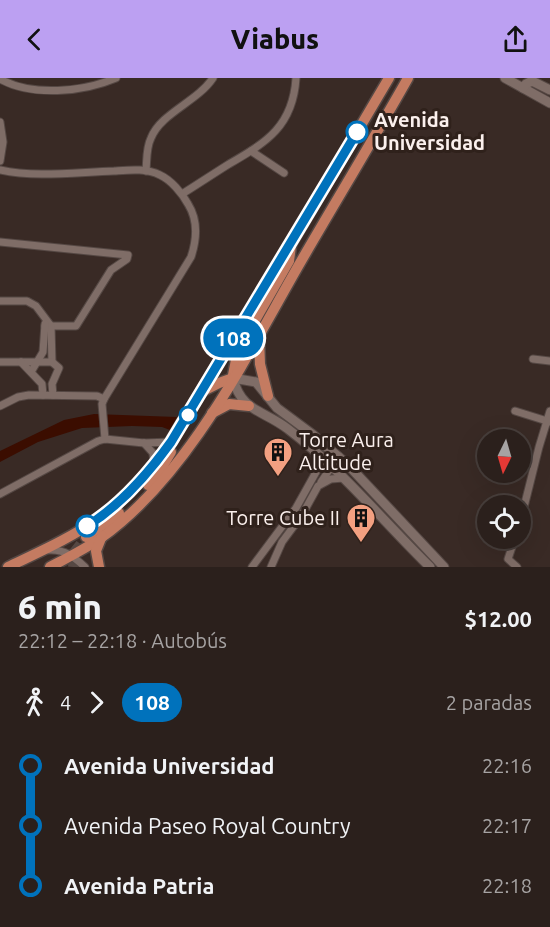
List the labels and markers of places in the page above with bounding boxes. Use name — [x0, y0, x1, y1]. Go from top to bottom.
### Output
place label: Avenida Universidad — [374, 108, 485, 154]
marker: Avenida Universidad — [346, 121, 368, 143]
unlabelled marker — [179, 406, 197, 424]
place label: Torre Aura Altitude — [299, 428, 394, 474]
building icon: Torre Aura Altitude — [262, 436, 294, 478]
building icon: Torre Cube II — [345, 502, 377, 544]
place label: Torre Cube II — [226, 506, 340, 529]
unlabelled marker — [76, 515, 98, 537]

